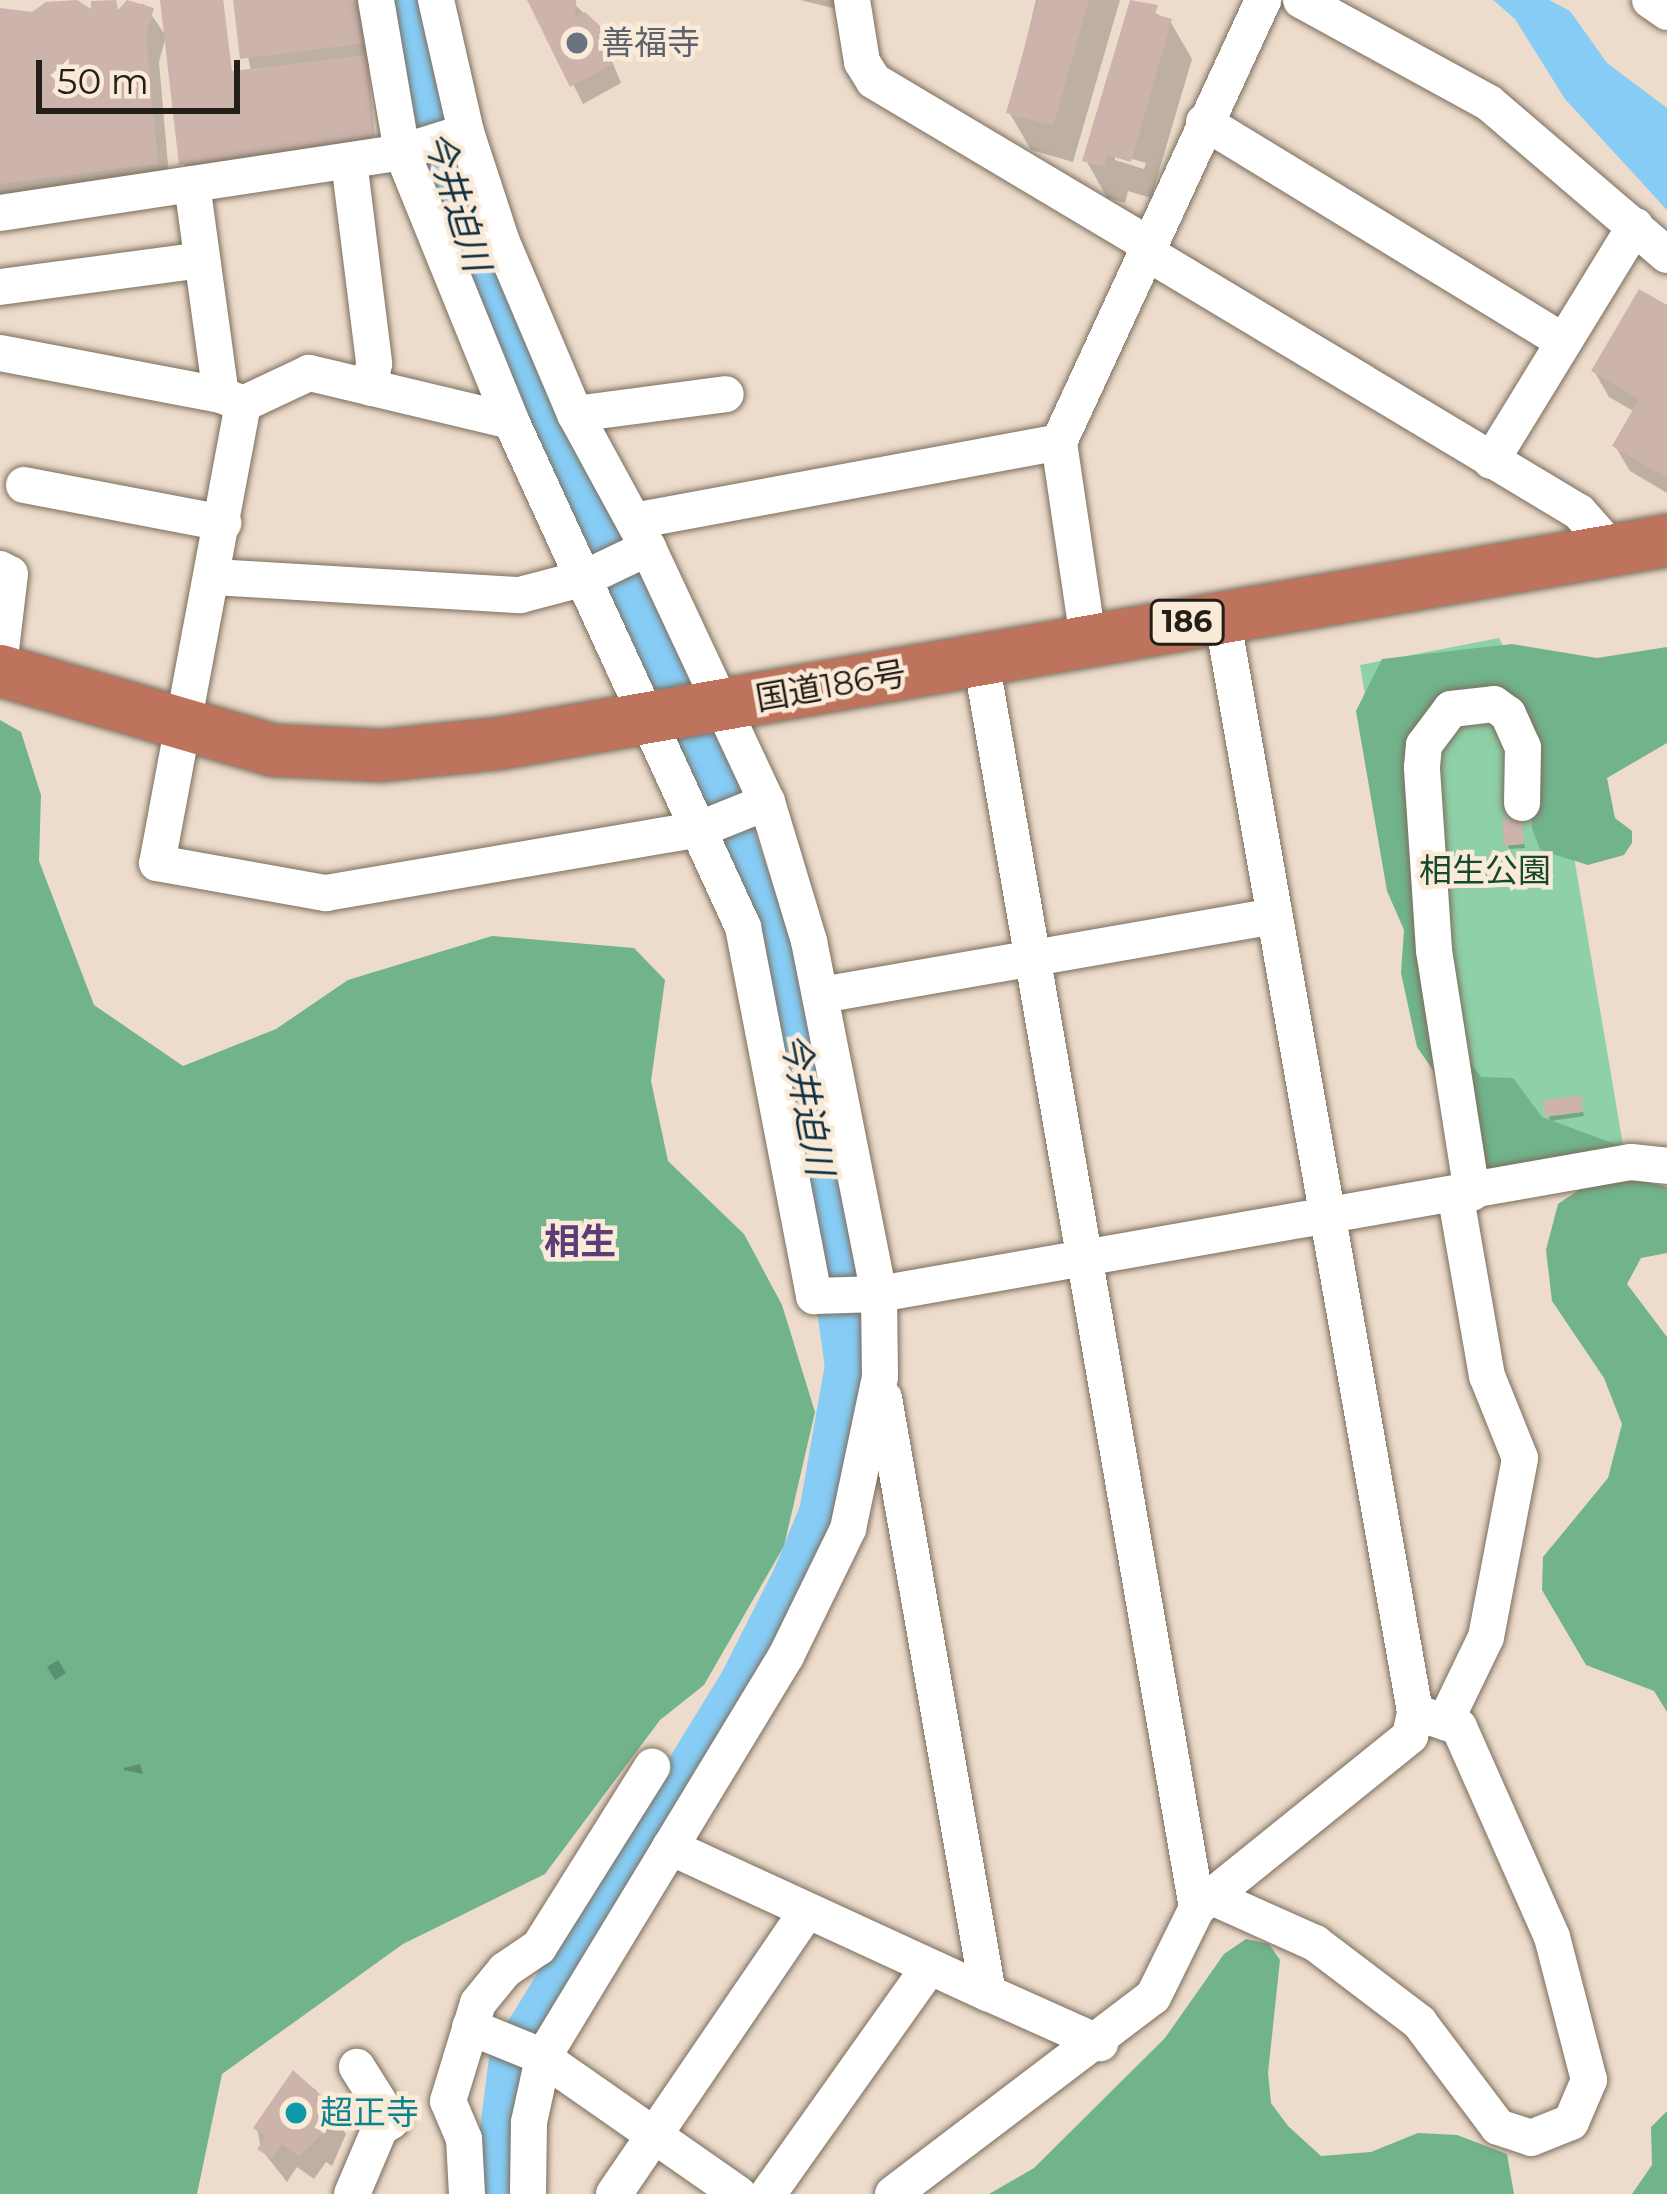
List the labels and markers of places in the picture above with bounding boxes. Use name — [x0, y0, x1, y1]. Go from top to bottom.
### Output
place label: 善福寺 — [601, 23, 700, 63]
marker: 善福寺 — [564, 30, 590, 56]
place label: 超正寺 — [320, 2093, 419, 2133]
marker: 超正寺 — [283, 2100, 309, 2126]

